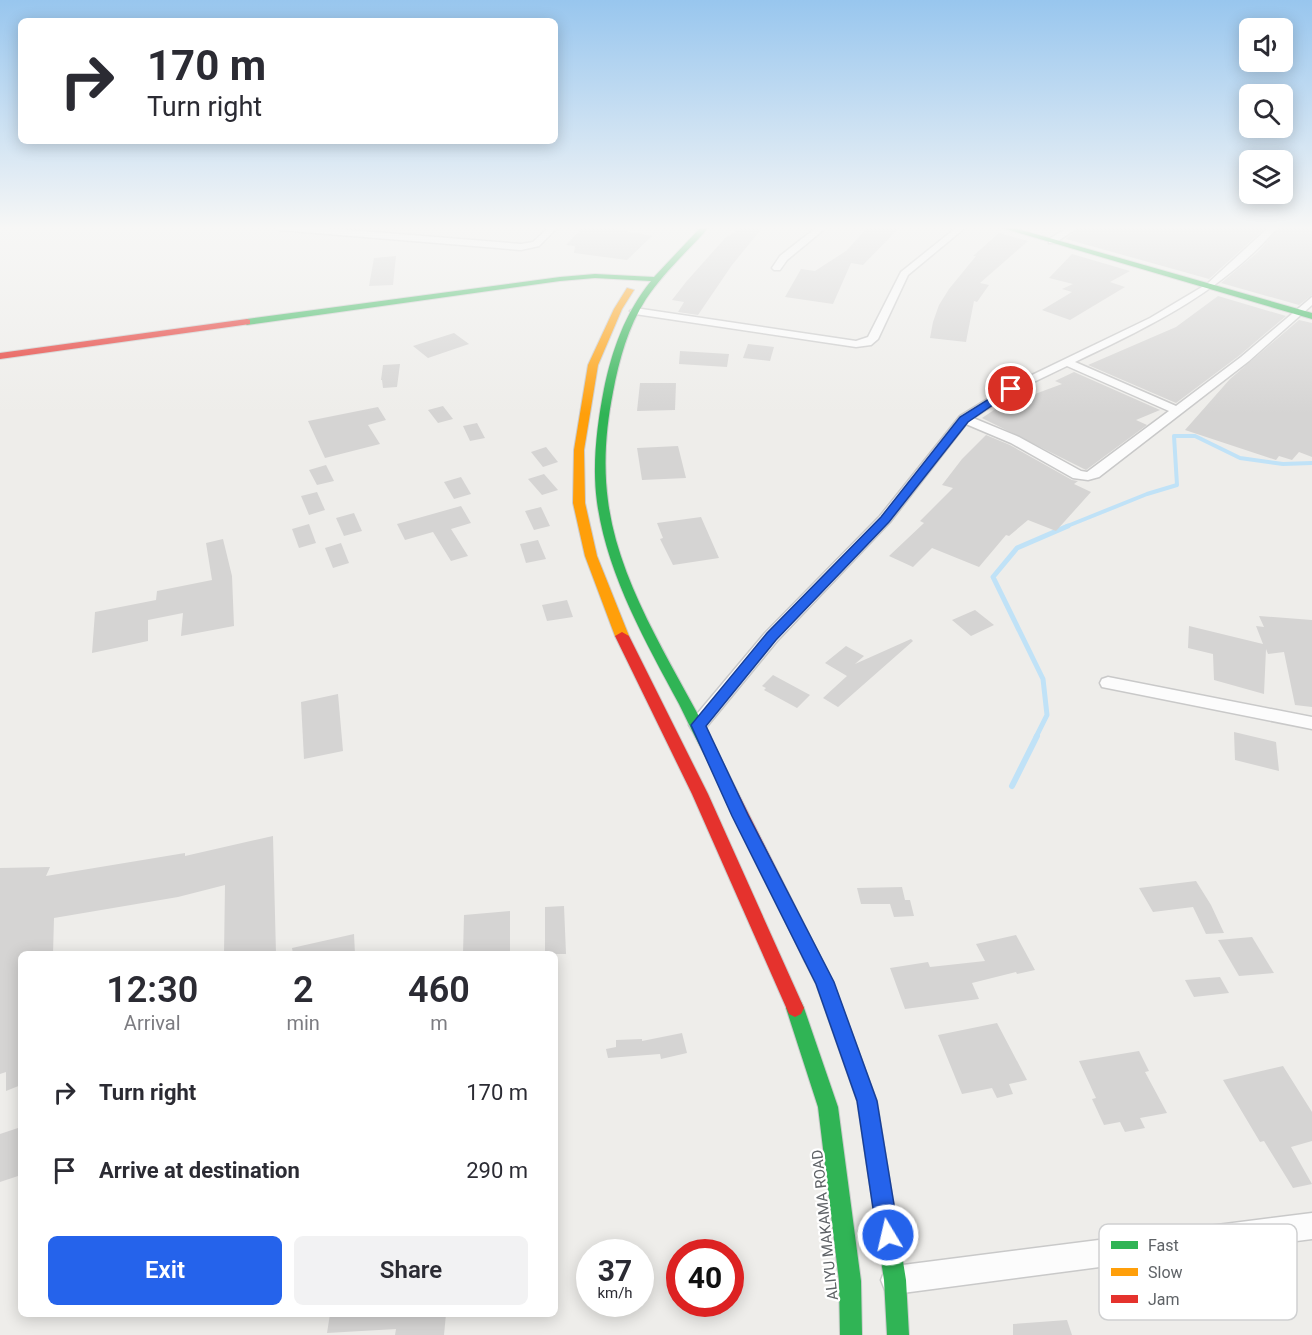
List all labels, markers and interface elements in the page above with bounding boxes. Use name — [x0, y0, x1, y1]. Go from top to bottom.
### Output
map controls — [1239, 18, 1293, 204]
button: sound — [1239, 18, 1293, 72]
text: 170 m — [147, 41, 266, 90]
icon: right — [48, 42, 126, 120]
button: search — [1239, 84, 1293, 138]
text: Turn right — [147, 91, 262, 123]
button: layers — [1239, 150, 1293, 204]
pin — [985, 363, 1036, 414]
icon: arrive — [994, 372, 1027, 405]
text: 12:30 — [106, 969, 198, 1011]
text: 2 — [293, 969, 313, 1011]
text: 460 — [408, 969, 470, 1011]
text: Arrival — [124, 1011, 181, 1035]
text: min — [286, 1011, 320, 1035]
text: m — [430, 1011, 448, 1035]
icon: right — [48, 1076, 81, 1109]
text: Turn right — [99, 1080, 196, 1105]
text: 170 m — [466, 1080, 528, 1105]
street label: ALIYU MAKAMA ROAD — [808, 1149, 842, 1301]
icon: arrive — [48, 1154, 81, 1187]
text: Arrive at destination — [99, 1158, 300, 1183]
text: 290 m — [466, 1158, 528, 1183]
position arrow — [856, 1203, 920, 1267]
legend — [1099, 1224, 1297, 1320]
button: Exit — [48, 1236, 282, 1305]
button: Share — [294, 1236, 528, 1305]
text: Fast — [1148, 1236, 1179, 1255]
speed limit sign: 40 — [666, 1239, 744, 1317]
text: 37 — [598, 1253, 632, 1288]
text: Slow — [1148, 1263, 1183, 1282]
text: km/h — [597, 1284, 633, 1302]
text: Jam — [1148, 1290, 1180, 1309]

